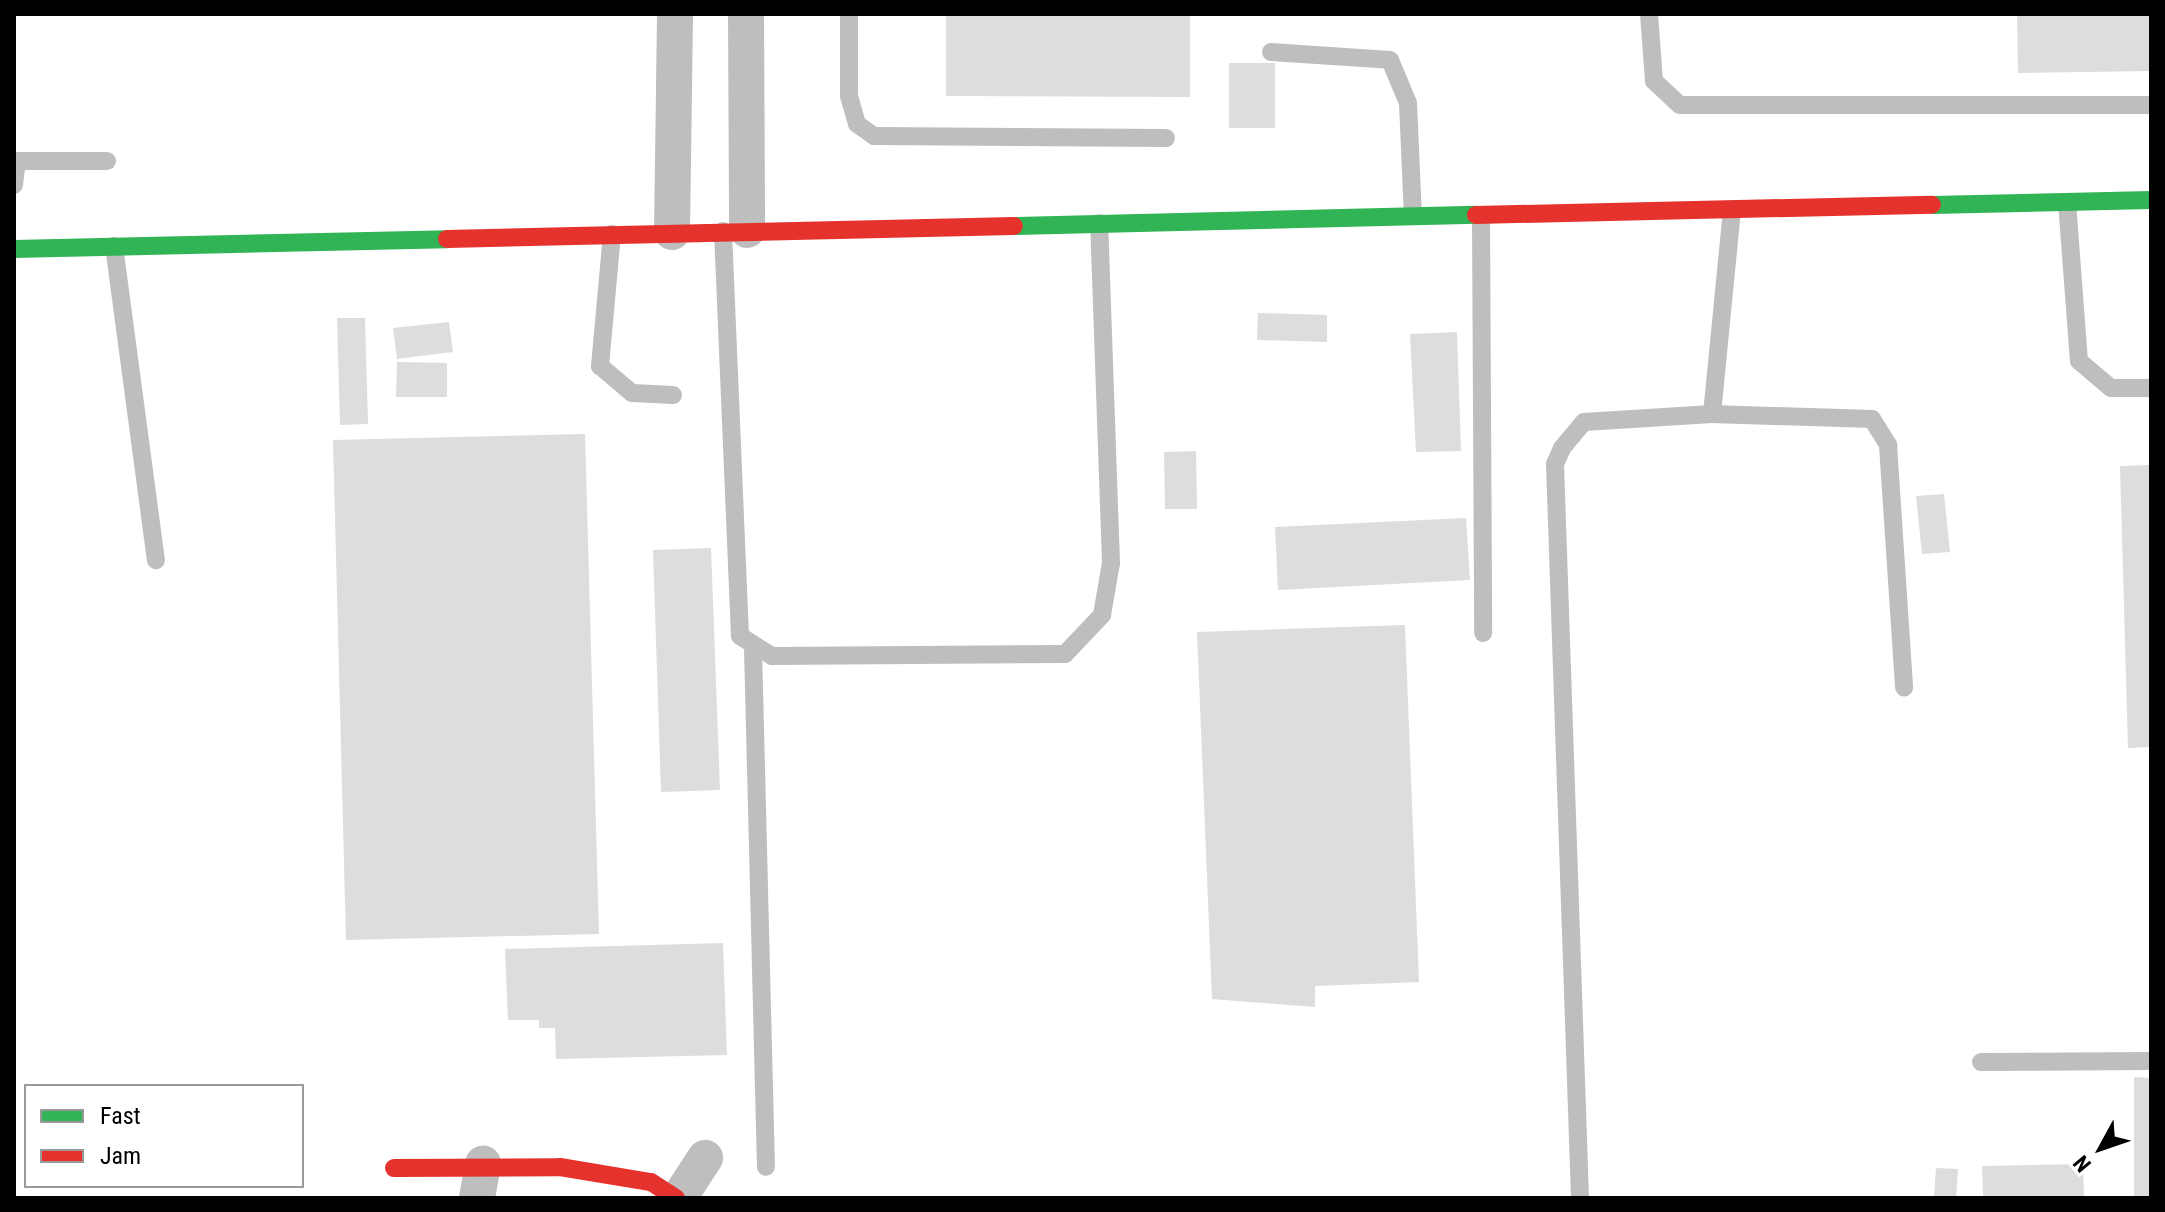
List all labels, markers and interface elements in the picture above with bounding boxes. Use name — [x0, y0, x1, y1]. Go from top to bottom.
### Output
legend — [24, 1084, 304, 1188]
text: Fast — [100, 1102, 141, 1130]
north arrow — [2061, 1108, 2141, 1188]
text: Jam — [100, 1142, 141, 1170]
text: N — [2068, 1151, 2096, 1177]

